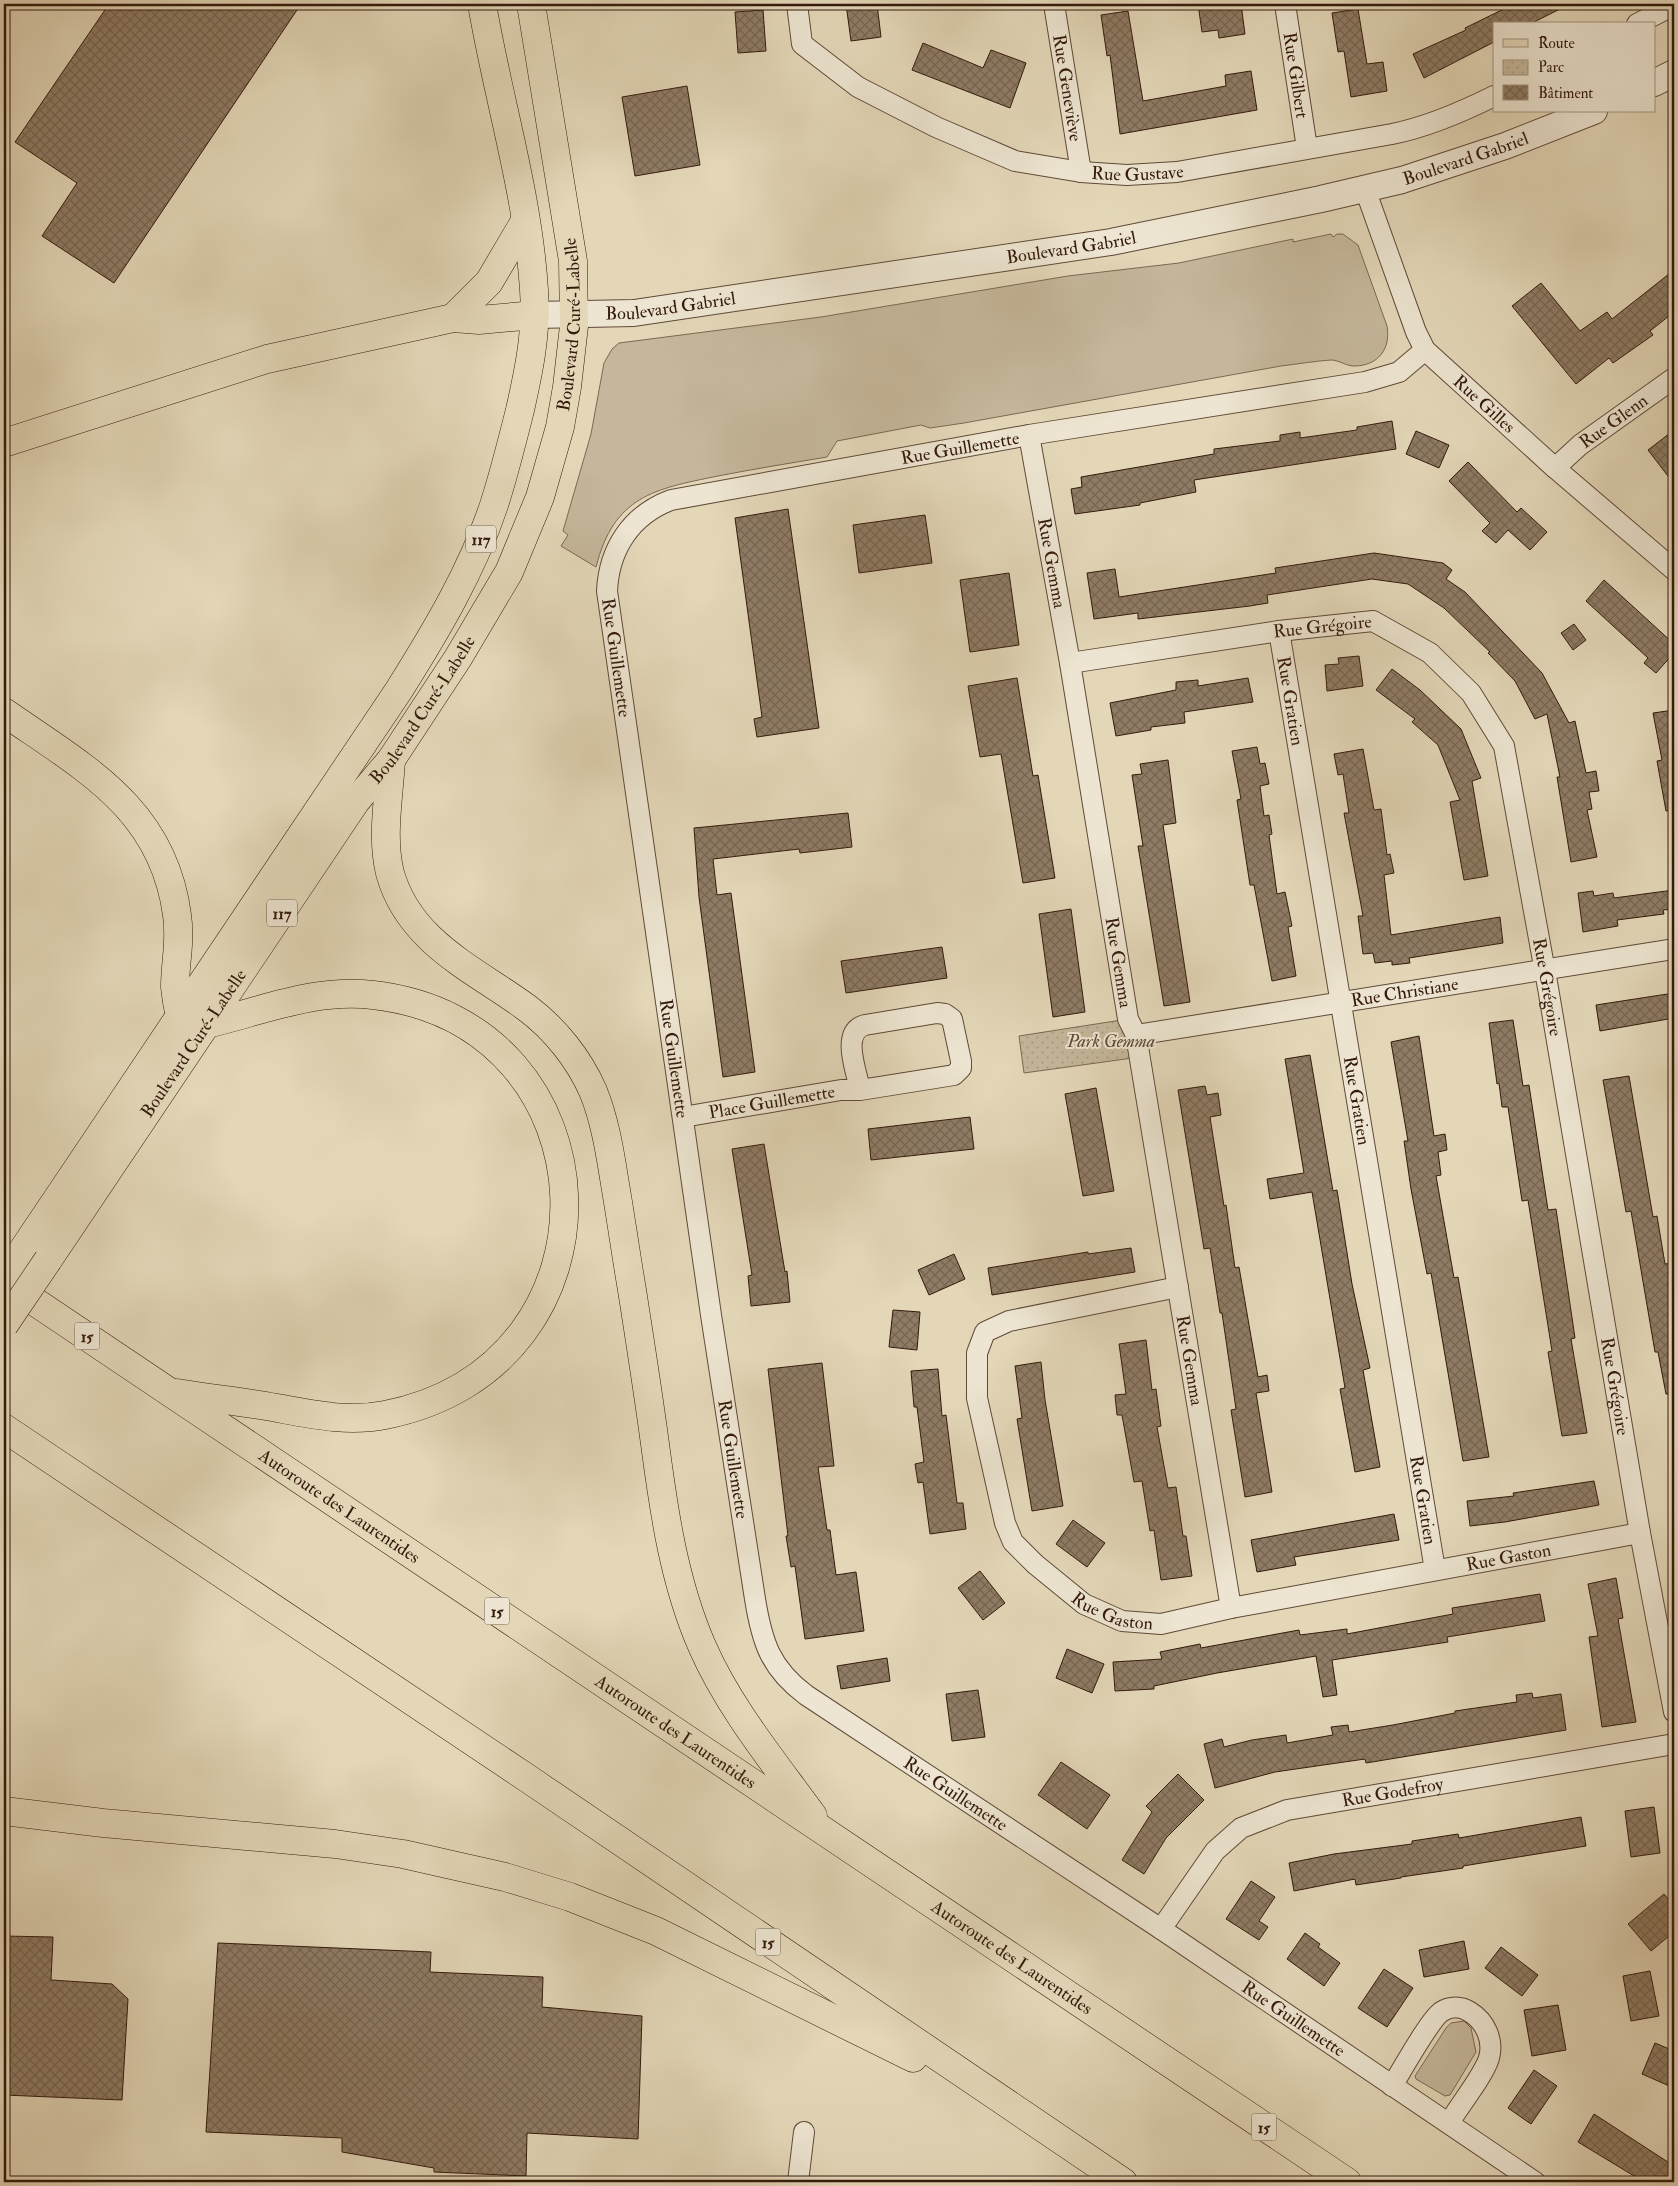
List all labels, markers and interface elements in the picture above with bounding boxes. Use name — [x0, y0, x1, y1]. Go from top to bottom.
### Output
legend — [1493, 22, 1656, 112]
street label: Rue Gilbert — [1277, 31, 1313, 120]
street label: Rue Geneviève — [1047, 33, 1087, 144]
text: Route — [1538, 34, 1575, 53]
text: Parc — [1538, 58, 1564, 77]
text: Bâtiment — [1538, 84, 1593, 103]
street label: Boulevard Gabriel — [1400, 127, 1532, 191]
street label: Rue Gustave — [1091, 160, 1186, 187]
street label: Boulevard Gabriel — [1005, 226, 1139, 269]
street label: Boulevard Curé-Labelle — [552, 236, 586, 413]
street label: Boulevard Gabriel — [605, 287, 738, 326]
street label: Rue Gilles — [1448, 370, 1520, 438]
street label: Rue Glenn — [1575, 389, 1653, 454]
street label: Rue Guillemette — [899, 427, 1022, 470]
street label: Rue Gemma — [1032, 516, 1071, 611]
road number: 117 — [466, 526, 496, 552]
street label: Rue Guillemette — [596, 597, 636, 719]
street label: Rue Grégoire — [1272, 610, 1373, 644]
street label: Boulevard Curé-Labelle — [365, 631, 481, 789]
street label: Rue Gratien — [1271, 655, 1309, 747]
road number: 117 — [267, 900, 297, 926]
street label: Rue Gemma — [1100, 916, 1137, 1010]
street label: Rue Grégoire — [1527, 936, 1567, 1038]
street label: Boulevard Curé-Labelle — [136, 965, 252, 1122]
street label: Rue Christiane — [1349, 973, 1461, 1012]
street label: Rue Guillemette — [654, 998, 694, 1120]
park label: Park Gemma — [1066, 1030, 1155, 1053]
street label: Rue Gratien — [1338, 1054, 1375, 1147]
street label: Place Guillemette — [707, 1080, 837, 1124]
street label: Rue Gemma — [1171, 1313, 1208, 1408]
road number: 15 — [74, 1322, 100, 1350]
street label: Rue Grégoire — [1595, 1336, 1634, 1438]
street label: Rue Guillemette — [712, 1398, 753, 1521]
street label: Autoroute des Laurentides — [253, 1444, 424, 1569]
street label: Rue Gratien — [1404, 1454, 1442, 1546]
street label: Rue Gaston — [1464, 1539, 1553, 1577]
street label: Rue Gaston — [1066, 1587, 1154, 1635]
road number: 15 — [484, 1598, 510, 1624]
street label: Autoroute des Laurentides — [590, 1669, 761, 1794]
street label: Rue Guillemette — [899, 1751, 1012, 1837]
street label: Rue Godefroy — [1340, 1772, 1446, 1812]
street label: Autoroute des Laurentides — [926, 1895, 1097, 2020]
road number: 15 — [756, 1928, 780, 1955]
street label: Rue Guillemette — [1237, 1976, 1350, 2063]
road number: 15 — [1252, 2114, 1276, 2140]

